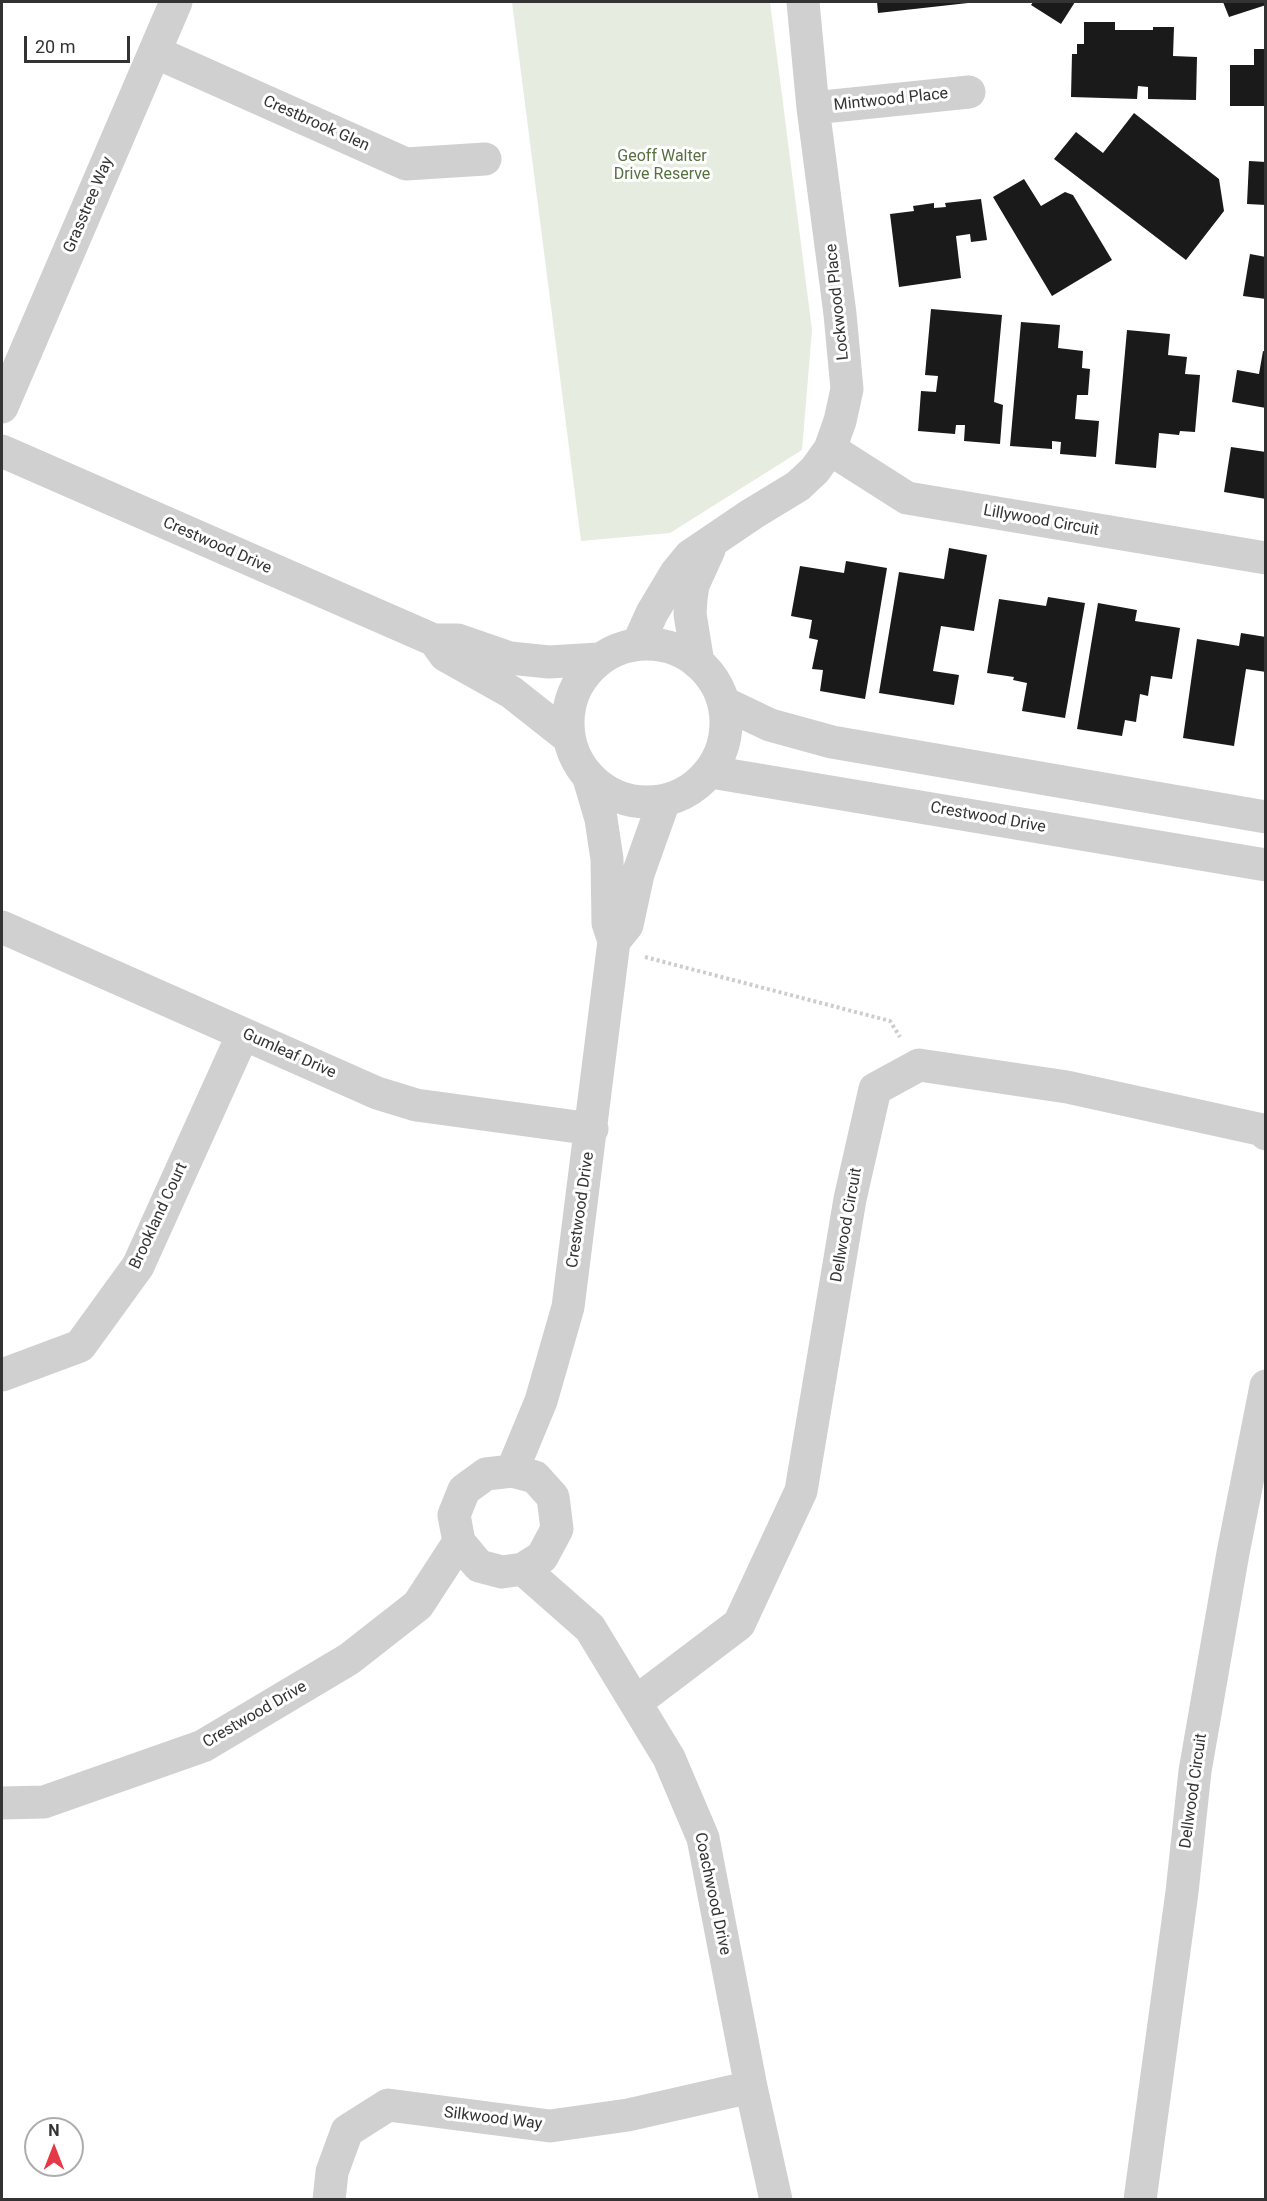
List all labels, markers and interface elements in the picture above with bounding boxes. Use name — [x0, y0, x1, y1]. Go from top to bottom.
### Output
scale bar — [27, 24, 134, 62]
text: 20 m — [35, 36, 75, 57]
street label: Mintwood Place — [833, 84, 949, 116]
street label: Crestbrook Glen — [260, 92, 372, 156]
park label: Geoff Walter Drive Reserve — [614, 147, 710, 185]
street label: Grasstree Way — [60, 154, 118, 256]
street label: Lockwood Place — [822, 243, 854, 361]
street label: Lillywood Circuit — [982, 501, 1100, 541]
street label: Crestwood Drive — [160, 513, 274, 579]
street label: Crestwood Drive — [929, 798, 1047, 838]
street label: Gumleaf Drive — [239, 1025, 339, 1083]
street label: Crestwood Drive — [563, 1151, 599, 1269]
street label: Brookland Court — [126, 1160, 192, 1272]
street label: Dellwood Circuit — [827, 1166, 867, 1284]
street label: Crestwood Drive — [200, 1677, 310, 1753]
street label: Dellwood Circuit — [1176, 1732, 1212, 1850]
street label: Coachwood Drive — [690, 1831, 734, 1957]
street label: Silkwood Way — [443, 2103, 543, 2135]
north arrow — [24, 2117, 84, 2177]
text: N — [48, 2121, 60, 2140]

